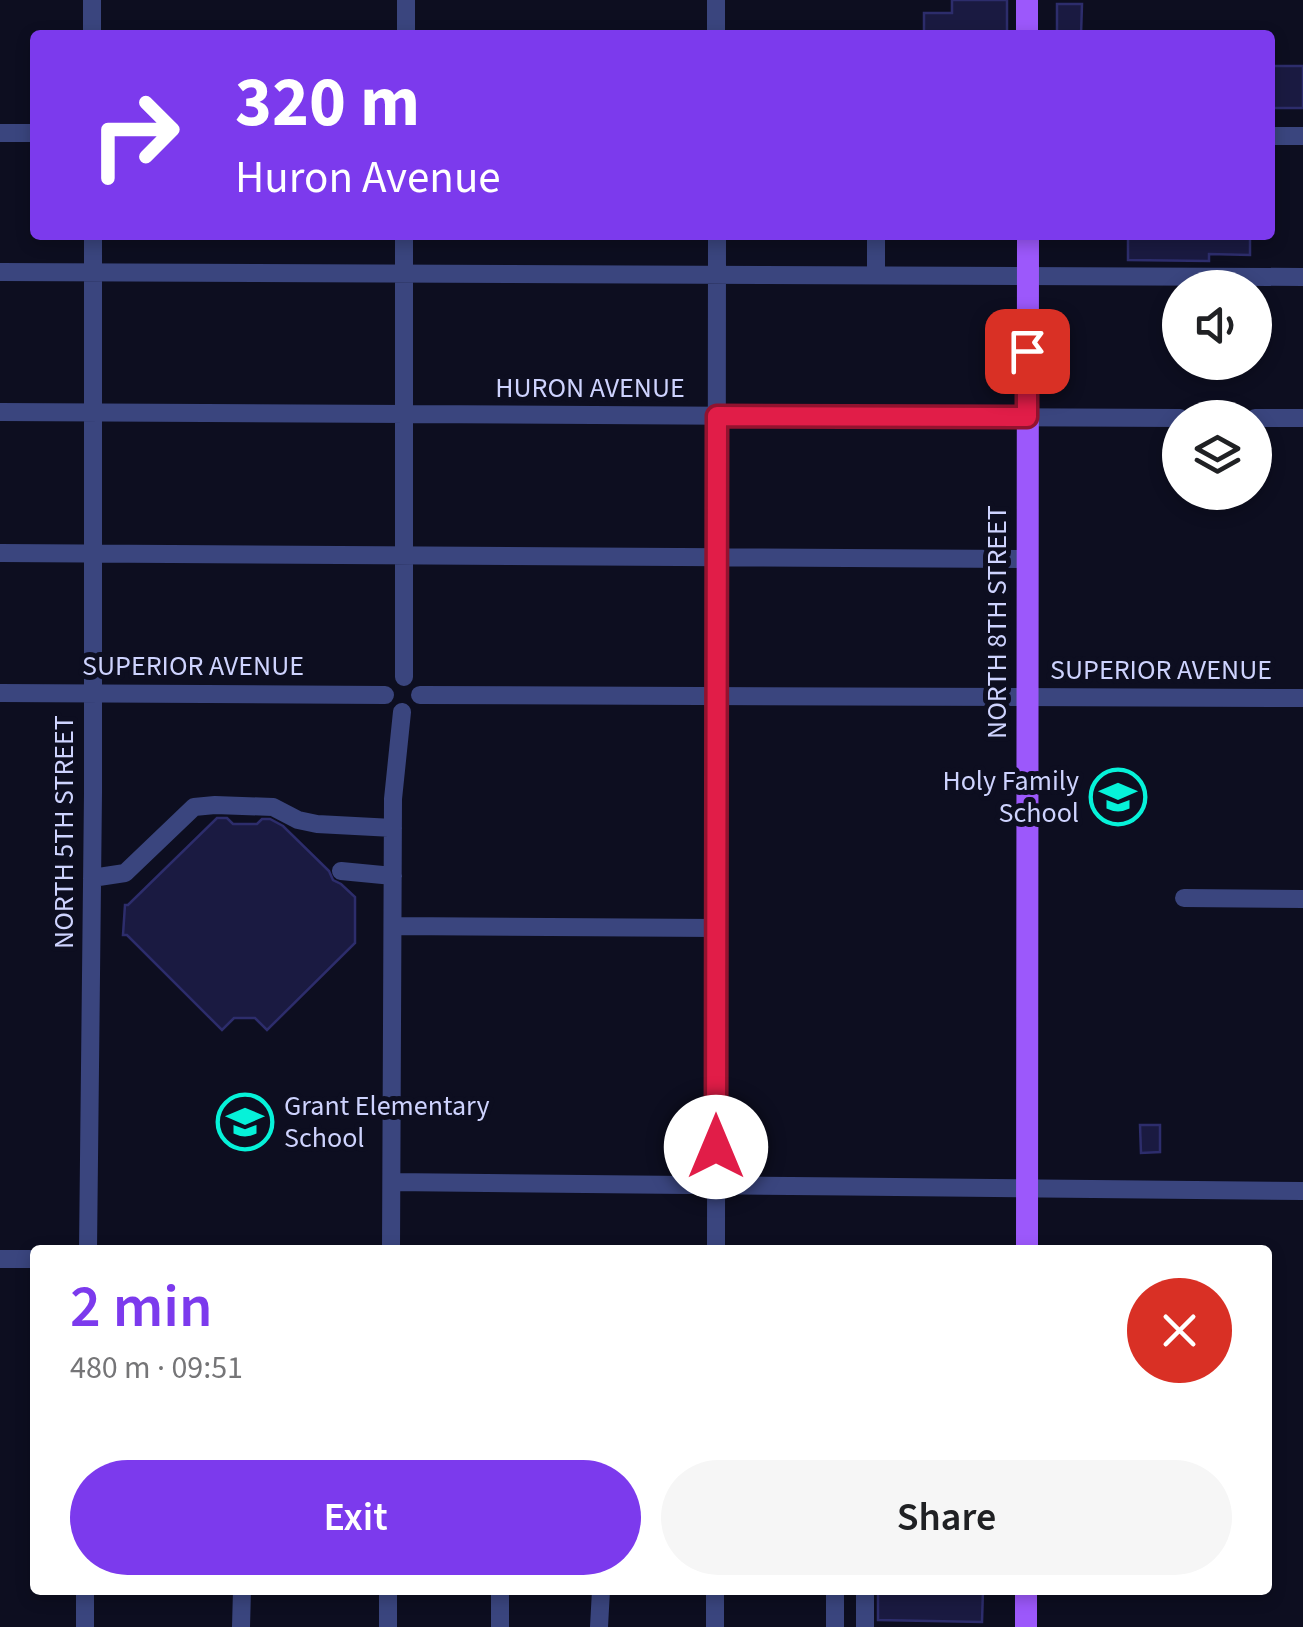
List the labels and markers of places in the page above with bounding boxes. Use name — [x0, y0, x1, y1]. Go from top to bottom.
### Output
pin — [985, 309, 1070, 394]
place label: Holy Family School — [942, 761, 1079, 833]
school or university icon: Holy Family School — [1088, 767, 1148, 827]
place label: Grant Elementary School — [284, 1086, 490, 1158]
school or university icon: Grant Elementary School — [215, 1092, 275, 1152]

